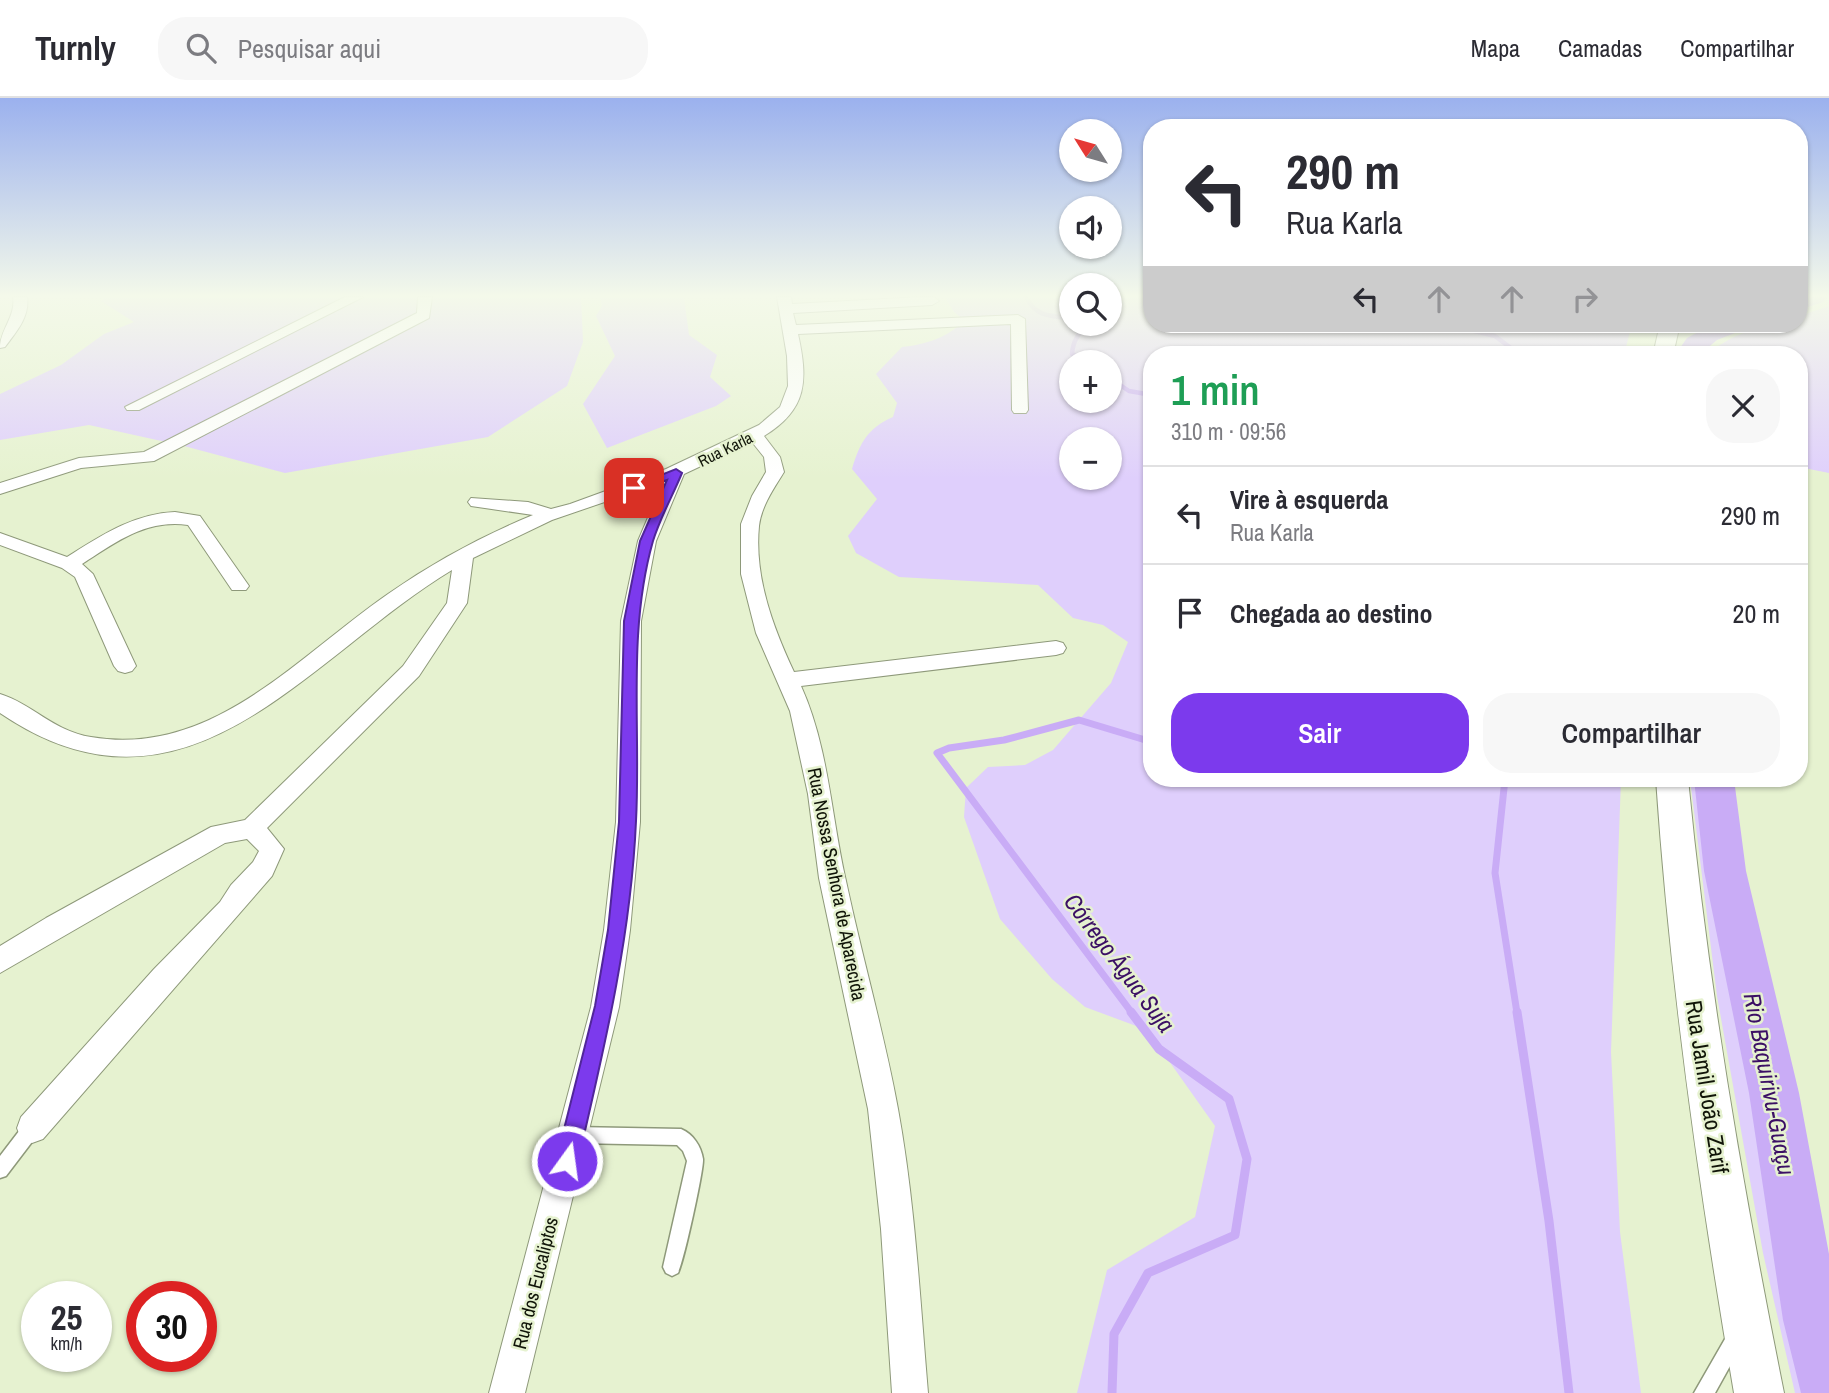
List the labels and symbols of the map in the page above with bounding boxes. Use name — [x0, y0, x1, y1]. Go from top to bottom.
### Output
north arrow — [1059, 119, 1122, 182]
street label: Rua Karla — [694, 426, 757, 472]
pin — [604, 458, 664, 518]
street label: Rua Nossa Senhora de Aparecida — [802, 765, 872, 1003]
water label: Córrego Água Suja — [1057, 886, 1183, 1038]
water label: Rio Baquirivu-Guaçu — [1737, 990, 1803, 1178]
street label: Rua Jamil João Zarif — [1678, 998, 1737, 1177]
position arrow — [530, 1124, 604, 1198]
street label: Rua dos Eucaliptos — [506, 1214, 564, 1352]
speed limit sign: 30 — [126, 1281, 217, 1372]

